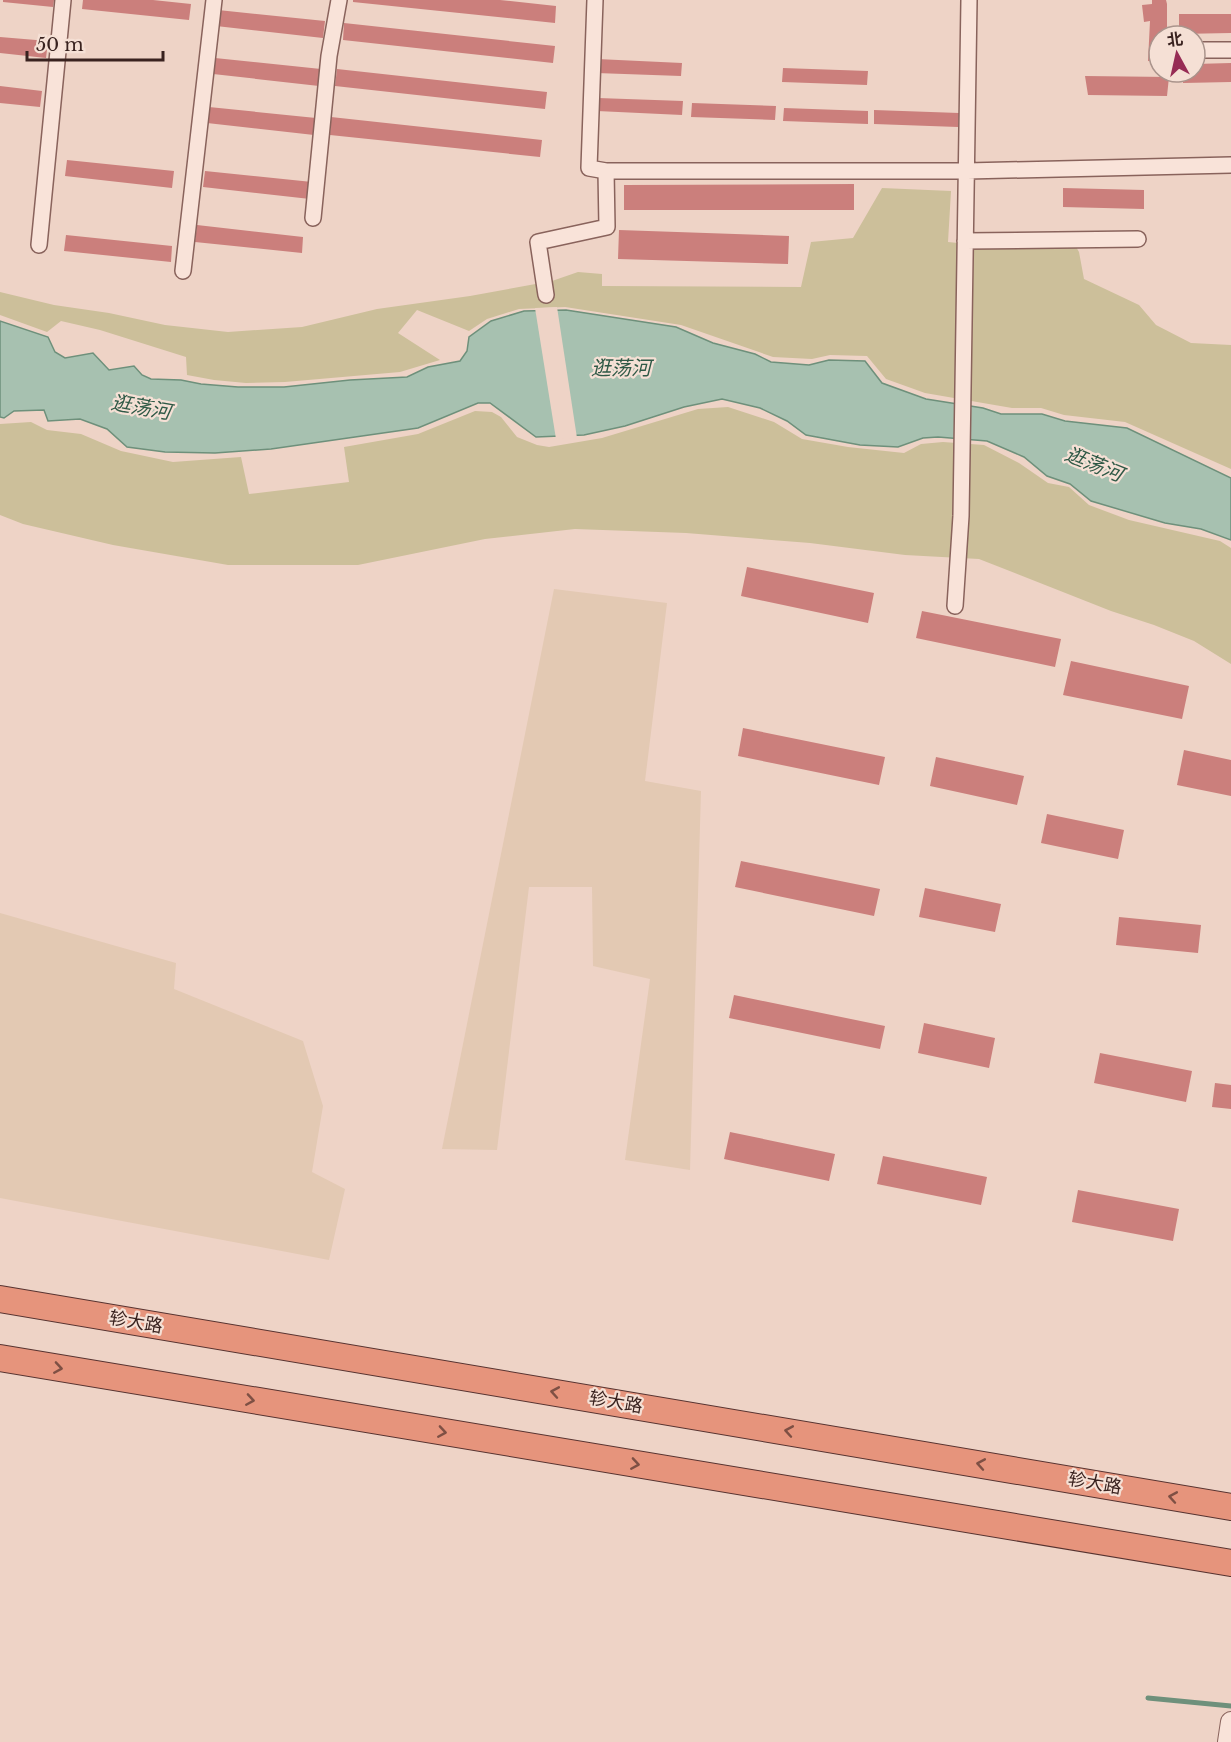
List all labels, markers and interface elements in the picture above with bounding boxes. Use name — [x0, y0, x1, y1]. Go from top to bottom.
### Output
scale bar — [27, 24, 164, 62]
north arrow — [1147, 24, 1207, 84]
text: 北 — [1166, 28, 1184, 50]
text: 50 m — [36, 34, 84, 56]
water label: 逛荡河 — [591, 356, 655, 380]
water label: 逛荡河 — [109, 390, 177, 425]
water label: 逛荡河 — [1062, 442, 1130, 488]
street label: 轸大路 — [108, 1306, 164, 1338]
one-way arrow — [53, 1361, 62, 1373]
one-way arrow — [551, 1386, 561, 1399]
street label: 轸大路 — [588, 1386, 644, 1418]
one-way arrow — [245, 1393, 255, 1405]
one-way arrow — [438, 1425, 447, 1437]
one-way arrow — [784, 1426, 794, 1438]
one-way arrow — [630, 1457, 639, 1469]
one-way arrow — [977, 1458, 987, 1471]
street label: 轸大路 — [1067, 1467, 1123, 1499]
one-way arrow — [1169, 1491, 1179, 1504]

